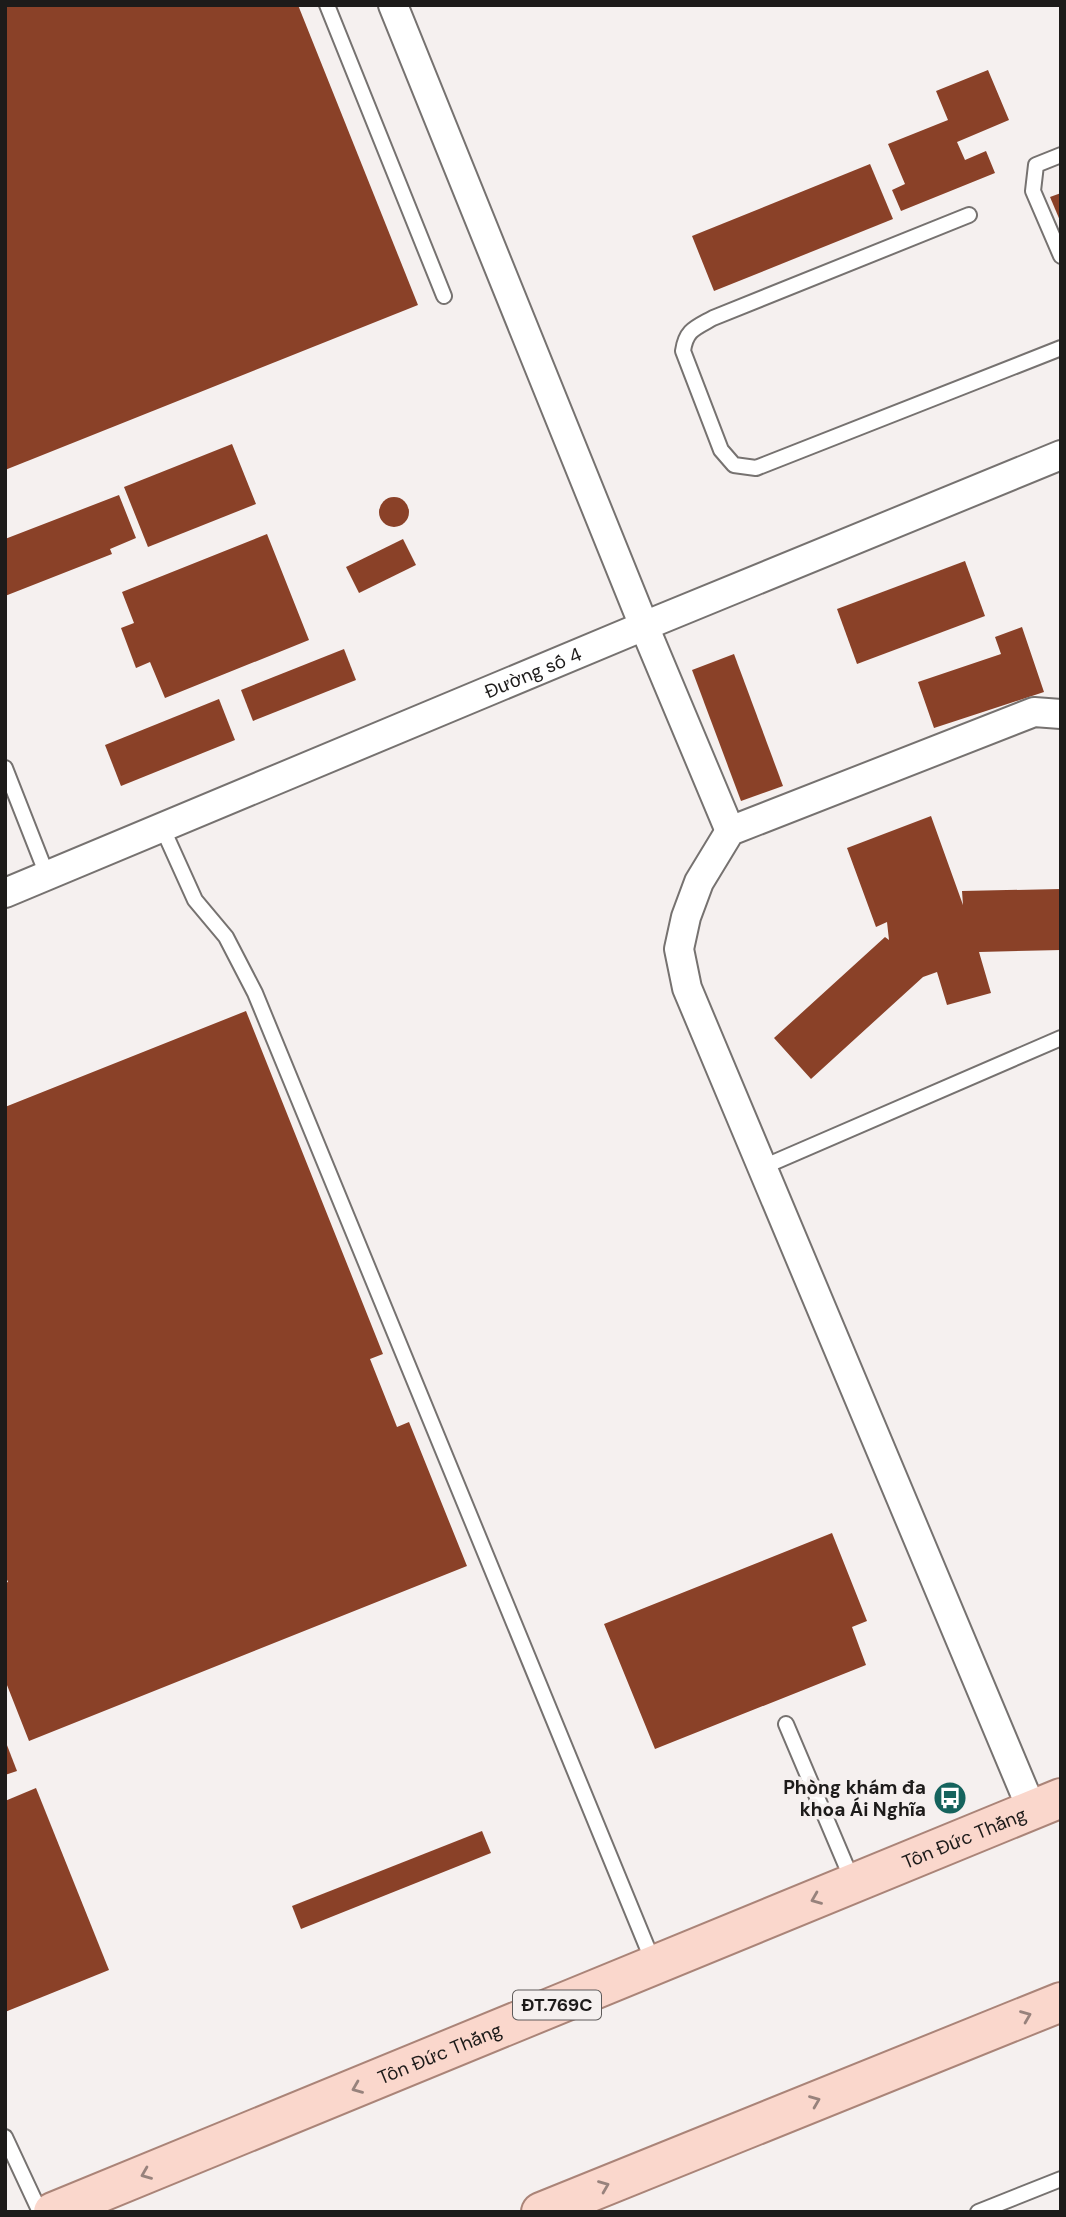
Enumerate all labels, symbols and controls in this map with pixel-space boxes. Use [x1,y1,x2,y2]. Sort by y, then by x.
street label: Đường số 4 [481,641,585,704]
place label: Phòng khám đa khoa Ái Nghĩa [783,1775,926,1822]
bus stop icon: Phòng khám đa khoa Ái Nghĩa [931,1779,969,1817]
street label: Tôn Đức Thắng [898,1801,1030,1874]
one-way arrow [811,1890,823,1904]
road number: ĐT.769C [513,1991,601,2020]
one-way arrow [1019,2010,1031,2024]
street label: Tôn Đức Thắng [374,2016,506,2090]
one-way arrow [351,2079,363,2093]
one-way arrow [808,2095,820,2109]
one-way arrow [141,2165,153,2179]
one-way arrow [597,2181,609,2195]

